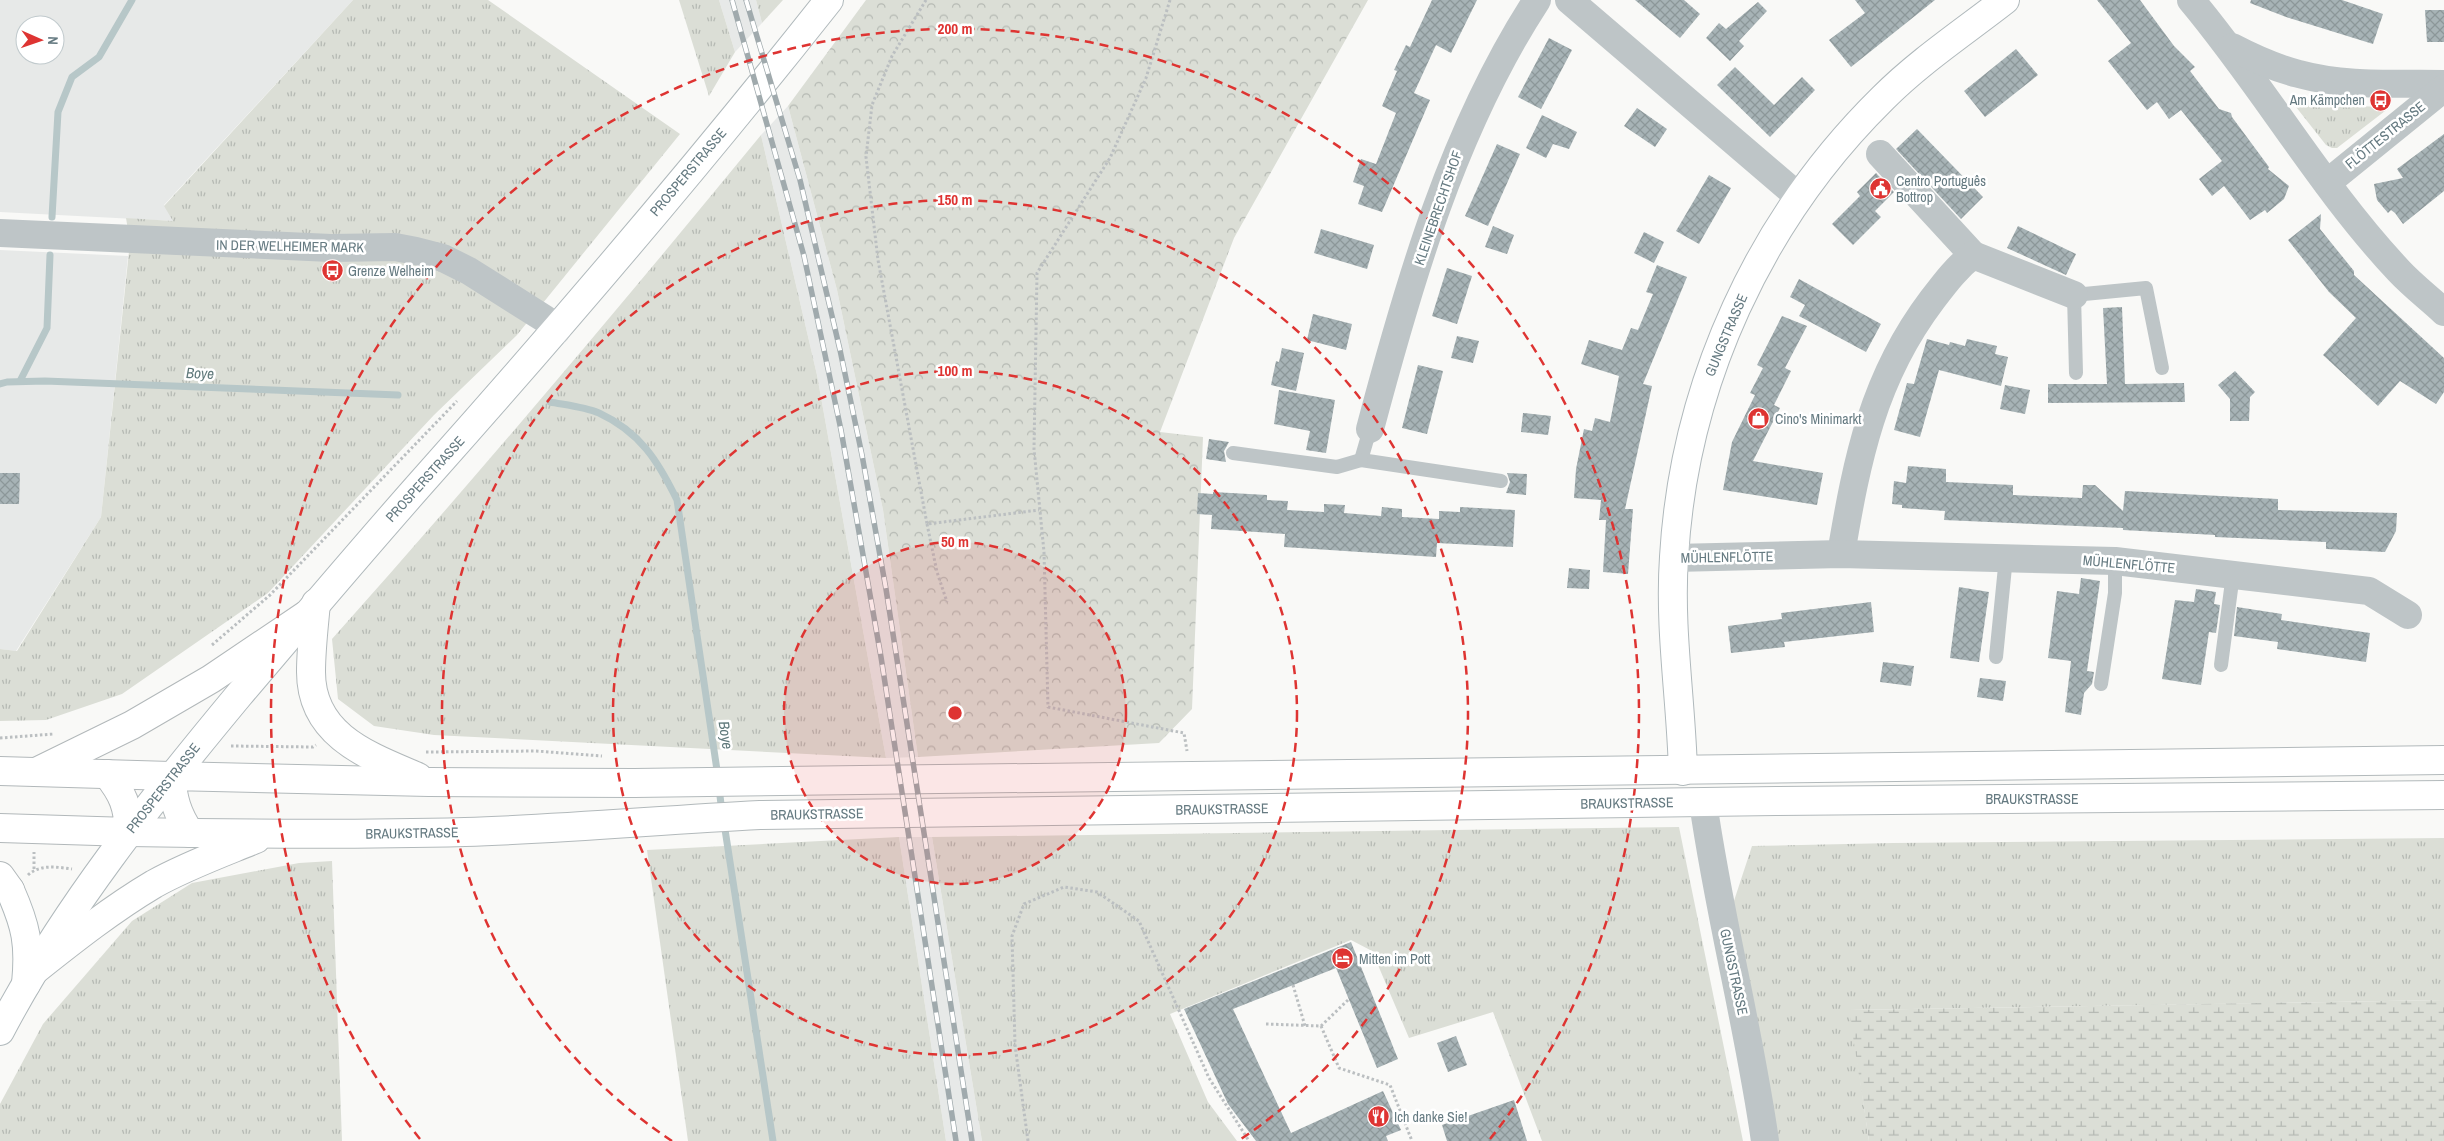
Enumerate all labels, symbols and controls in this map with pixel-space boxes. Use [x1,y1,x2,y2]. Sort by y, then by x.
north arrow [15,15,65,65]
text: 200 m [938,18,972,39]
text: N [44,36,62,45]
bus stop icon: Am Kämpchen [2369,88,2393,112]
place label: Am Kämpchen [2289,91,2365,109]
street label: FLÖTTESTRASSE [2341,97,2429,173]
street label: PROSPERSTRASSE [646,124,730,220]
street label: KLEINEBRECHTSHOF [1410,148,1466,268]
place label: Centro Português Bottrop [1896,172,1986,206]
public building icon: Centro Português Bottrop [1868,177,1892,201]
text: 150 m [938,189,972,210]
street label: IN DER WELHEIMER MARK [216,236,364,256]
bus stop icon: Grenze Welheim [320,259,344,283]
place label: Grenze Welheim [348,262,434,280]
street label: GUNGSTRASSE [1701,291,1751,379]
text: 100 m [938,360,972,381]
water label: Boye [186,362,215,384]
shop icon: Cino's Minimarkt [1747,407,1771,431]
place label: Cino's Minimarkt [1775,410,1861,428]
street label: PROSPERSTRASSE [382,432,468,526]
text: 50 m [941,531,969,552]
street label: MÜHLENFLÖTTE [1681,547,1773,567]
street label: MÜHLENFLÖTTE [2082,551,2176,577]
centre of rings [946,704,964,722]
water label: Boye [713,720,739,751]
street label: PROSPERSTRASSE [122,739,204,837]
street label: BRAUKSTRASSE [1985,790,2079,808]
street label: BRAUKSTRASSE [1580,793,1674,813]
street label: BRAUKSTRASSE [1175,799,1269,819]
street label: BRAUKSTRASSE [770,804,864,824]
street label: BRAUKSTRASSE [365,823,459,843]
street label: GUNGSTRASSE [1716,927,1752,1017]
hotel icon: Mitten im Pott [1331,947,1355,971]
place label: Mitten im Pott [1359,950,1430,968]
restaurant icon: Ich danke Sie! [1366,1105,1390,1129]
place label: Ich danke Sie! [1394,1108,1467,1126]

